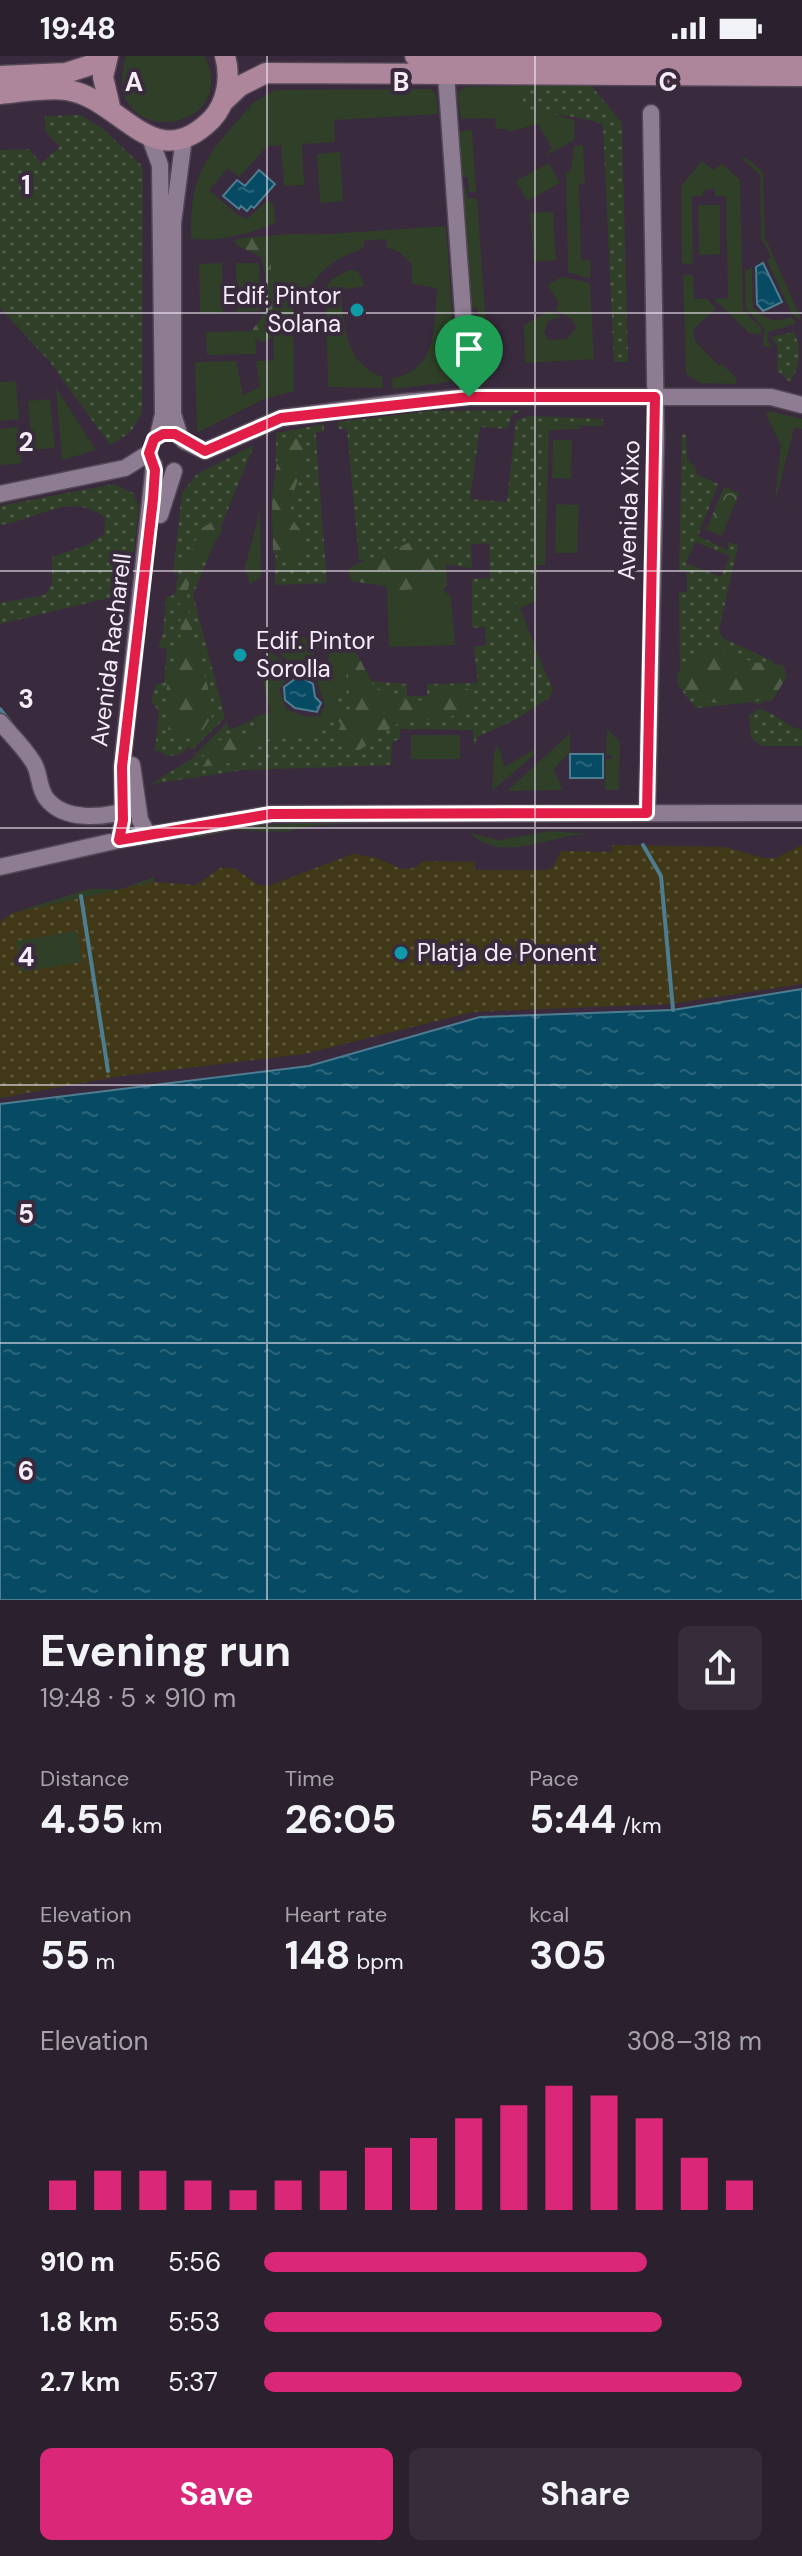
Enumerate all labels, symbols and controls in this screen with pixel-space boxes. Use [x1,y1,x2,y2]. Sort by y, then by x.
text: 19:48 [40,9,116,48]
text: A [125,65,143,99]
text: B [393,65,409,99]
text: C [658,65,678,99]
text: 1 [21,168,31,202]
place label: Edif. Pintor Solana [222,280,341,339]
marker: Edif. Pintor Solana [348,301,366,319]
pin [435,315,503,397]
icon: arrive [447,327,491,371]
text: 2 [18,425,34,459]
street label: Avenida Xixo [611,439,646,581]
street label: Avenida Racharell [83,551,138,748]
place label: Edif. Pintor Sorolla [256,625,375,684]
marker: Edif. Pintor Sorolla [231,646,249,664]
text: 3 [18,682,34,716]
place label: Platja de Ponent [417,937,597,968]
text: 4 [18,940,34,974]
marker: Platja de Ponent [392,944,410,962]
text: 5 [18,1197,34,1231]
text: 6 [18,1454,34,1488]
text: Evening run [40,1622,291,1680]
button: share [678,1626,762,1710]
text: 19:48 · 5 × 910 m [40,1681,236,1715]
text: Distance [40,1764,129,1793]
text: Time [285,1764,334,1793]
text: Pace [529,1764,579,1793]
text: 4.55 [40,1793,126,1845]
text: 26:05 [285,1793,396,1845]
text: 5:44 [529,1793,616,1845]
text: km [126,1811,162,1840]
text: /km [616,1811,662,1840]
text: Elevation [40,1900,132,1929]
text: Heart rate [285,1900,387,1929]
text: kcal [529,1900,569,1929]
text: 55 [40,1929,90,1981]
text: 148 [285,1929,351,1981]
text: 305 [529,1929,607,1981]
text: m [90,1947,115,1976]
text: bpm [351,1947,404,1976]
text: Elevation [40,2024,148,2058]
text: 308–318 m [627,2024,762,2058]
text: 910 m [40,2245,115,2279]
text: 5:56 [168,2245,221,2279]
text: 1.8 km [40,2305,118,2339]
text: 5:53 [168,2305,220,2339]
text: 2.7 km [40,2365,120,2399]
text: 5:37 [168,2365,218,2399]
button: Save [40,2448,393,2540]
button: Share [409,2448,762,2540]

